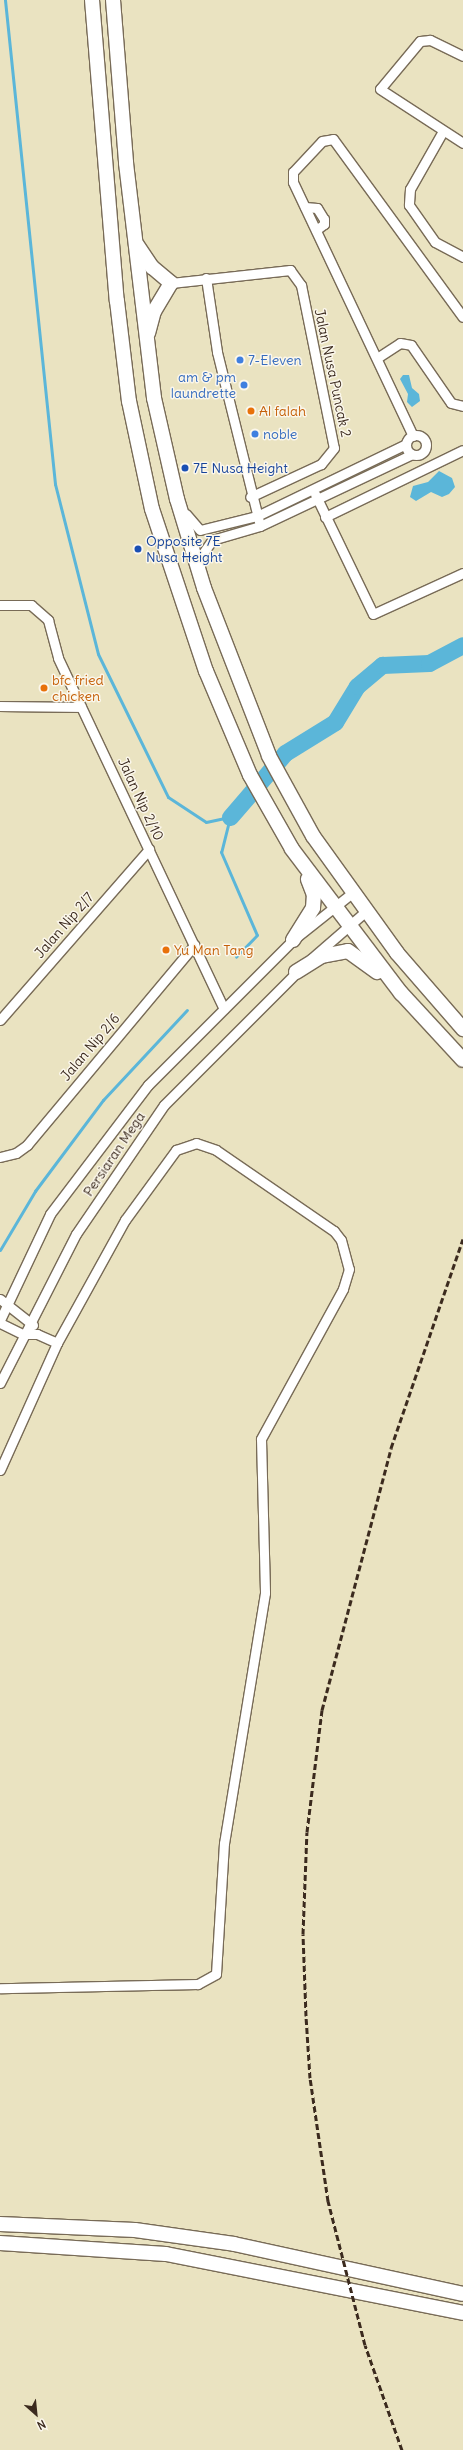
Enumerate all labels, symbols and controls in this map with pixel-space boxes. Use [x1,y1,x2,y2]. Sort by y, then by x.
street label: Jalan Nusa Puncak 2 [311,307,355,439]
place label: 7-Eleven [248,352,302,368]
marker: 7-Eleven [235,355,245,365]
place label: am & pm laundrette [171,369,236,402]
marker: am & pm laundrette [239,380,249,390]
place label: Al falah [259,403,306,419]
marker: Al falah [246,406,256,416]
place label: noble [263,426,297,442]
marker: noble [250,429,260,439]
place label: 7E Nusa Height [193,460,288,476]
marker: 7E Nusa Height [180,463,190,473]
place label: Opposite 7E Nusa Height [146,533,223,566]
marker: Opposite 7E Nusa Height [133,544,143,554]
place label: bfc fried chicken [52,672,104,704]
marker: bfc fried chicken [39,683,49,693]
street label: Jalan Nip 2/10 [115,755,167,843]
street label: Jalan Nip 2/7 [31,889,97,961]
place label: Yu Man Tang [174,942,254,958]
marker: Yu Man Tang [161,945,171,955]
street label: Jalan Nip 2/6 [57,1010,123,1084]
street label: Persiaran Mega [80,1109,148,1199]
north arrow [16,2394,56,2434]
text: N [35,2417,48,2433]

